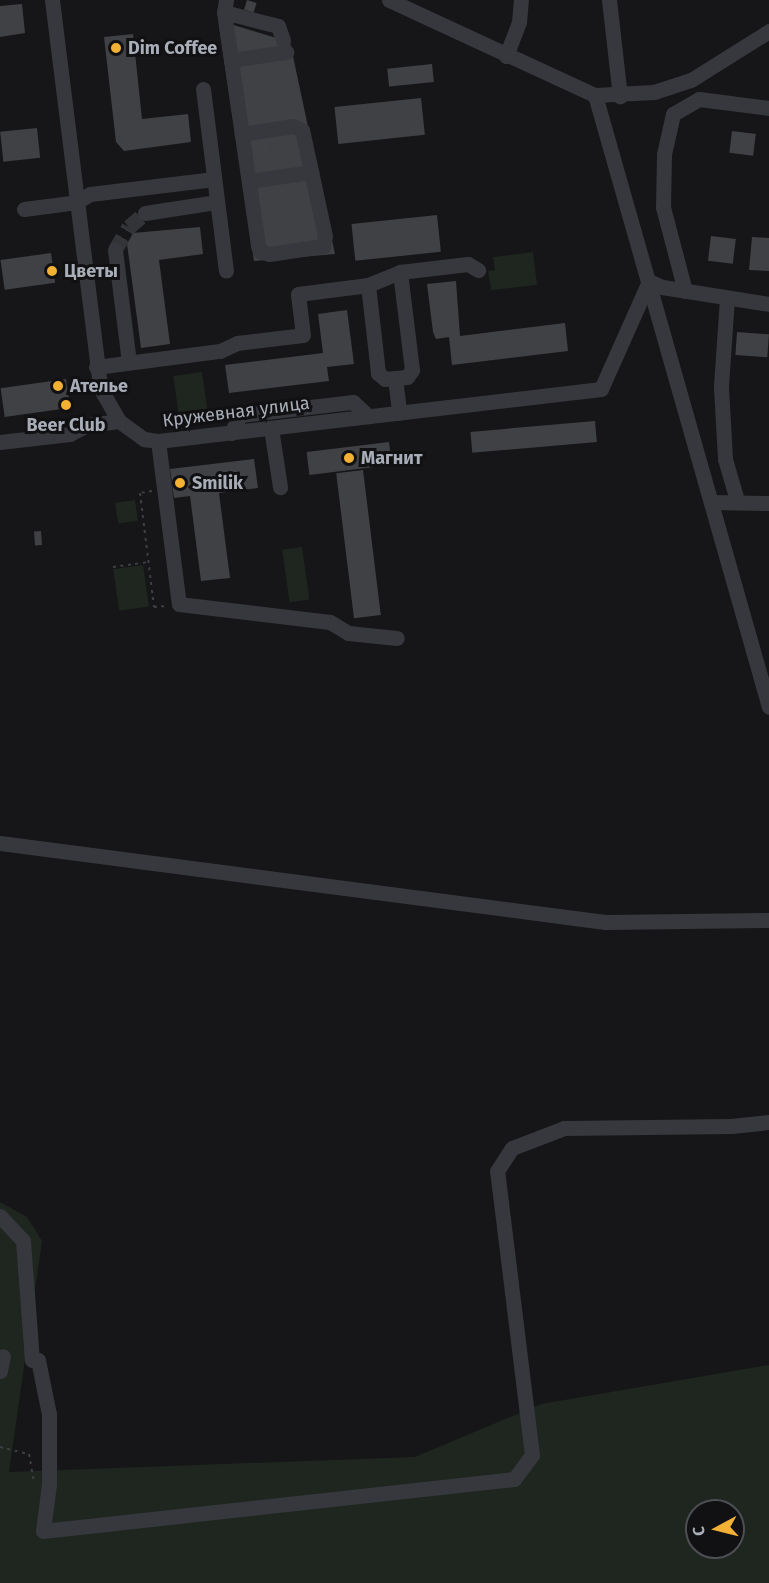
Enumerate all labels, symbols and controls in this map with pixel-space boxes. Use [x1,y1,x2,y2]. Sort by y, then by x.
place label: Dim Coffee [128,37,217,59]
marker: Dim Coffee [109,41,123,55]
place label: Цветы [64,260,118,282]
marker: Цветы [45,264,59,278]
place label: Ателье [70,375,128,397]
marker: Ателье [51,379,65,393]
street label: Кружевная улица [161,392,311,432]
marker: Beer Club [59,398,73,412]
place label: Beer Club [26,414,106,436]
place label: Магнит [361,447,422,469]
marker: Магнит [342,451,356,465]
place label: Smilik [192,472,243,494]
marker: Smilik [173,476,187,490]
north arrow [685,1499,745,1559]
text: С [689,1525,709,1537]

